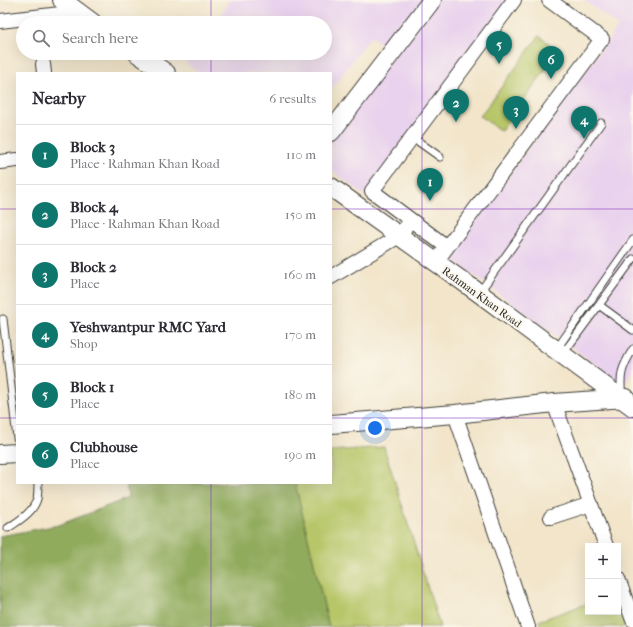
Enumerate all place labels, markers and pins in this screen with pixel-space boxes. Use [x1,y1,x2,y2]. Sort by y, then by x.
pin: 5 [486,31,512,64]
pin: 6 [538,46,564,79]
pin: 2 [443,89,469,122]
pin: 3 [503,96,529,129]
pin: 4 [571,106,597,139]
pin: 1 [417,168,443,201]

